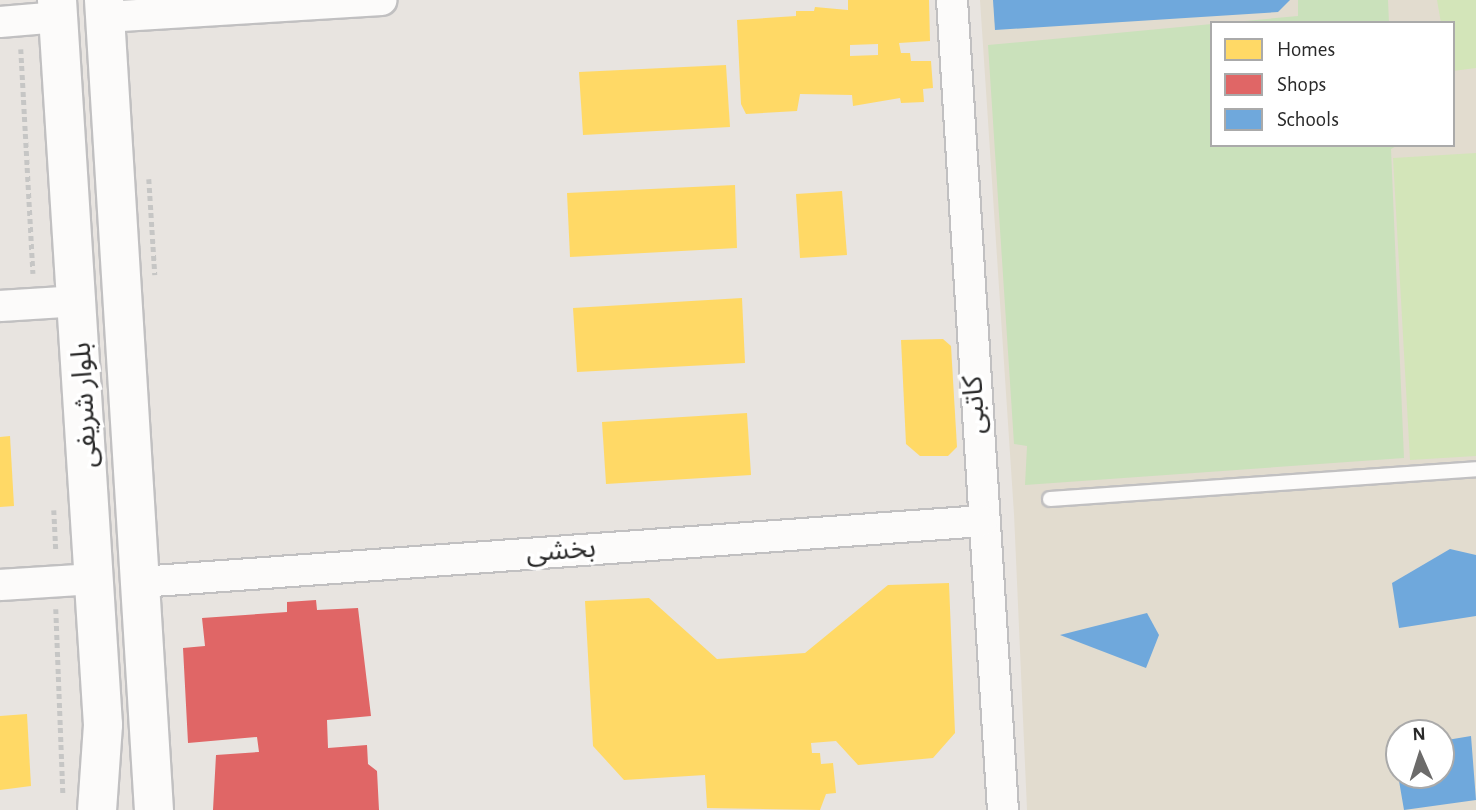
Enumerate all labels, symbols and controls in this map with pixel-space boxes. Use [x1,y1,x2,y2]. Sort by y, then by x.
legend [1210,21,1455,147]
text: Homes [1277,39,1335,60]
text: Shops [1277,74,1326,95]
text: Schools [1277,109,1339,130]
street label: بلوار شریفی [65,341,105,469]
street label: کاتبی [957,375,993,435]
street label: بخشی [525,532,597,570]
north arrow [1385,719,1455,789]
text: N [1412,725,1426,744]

